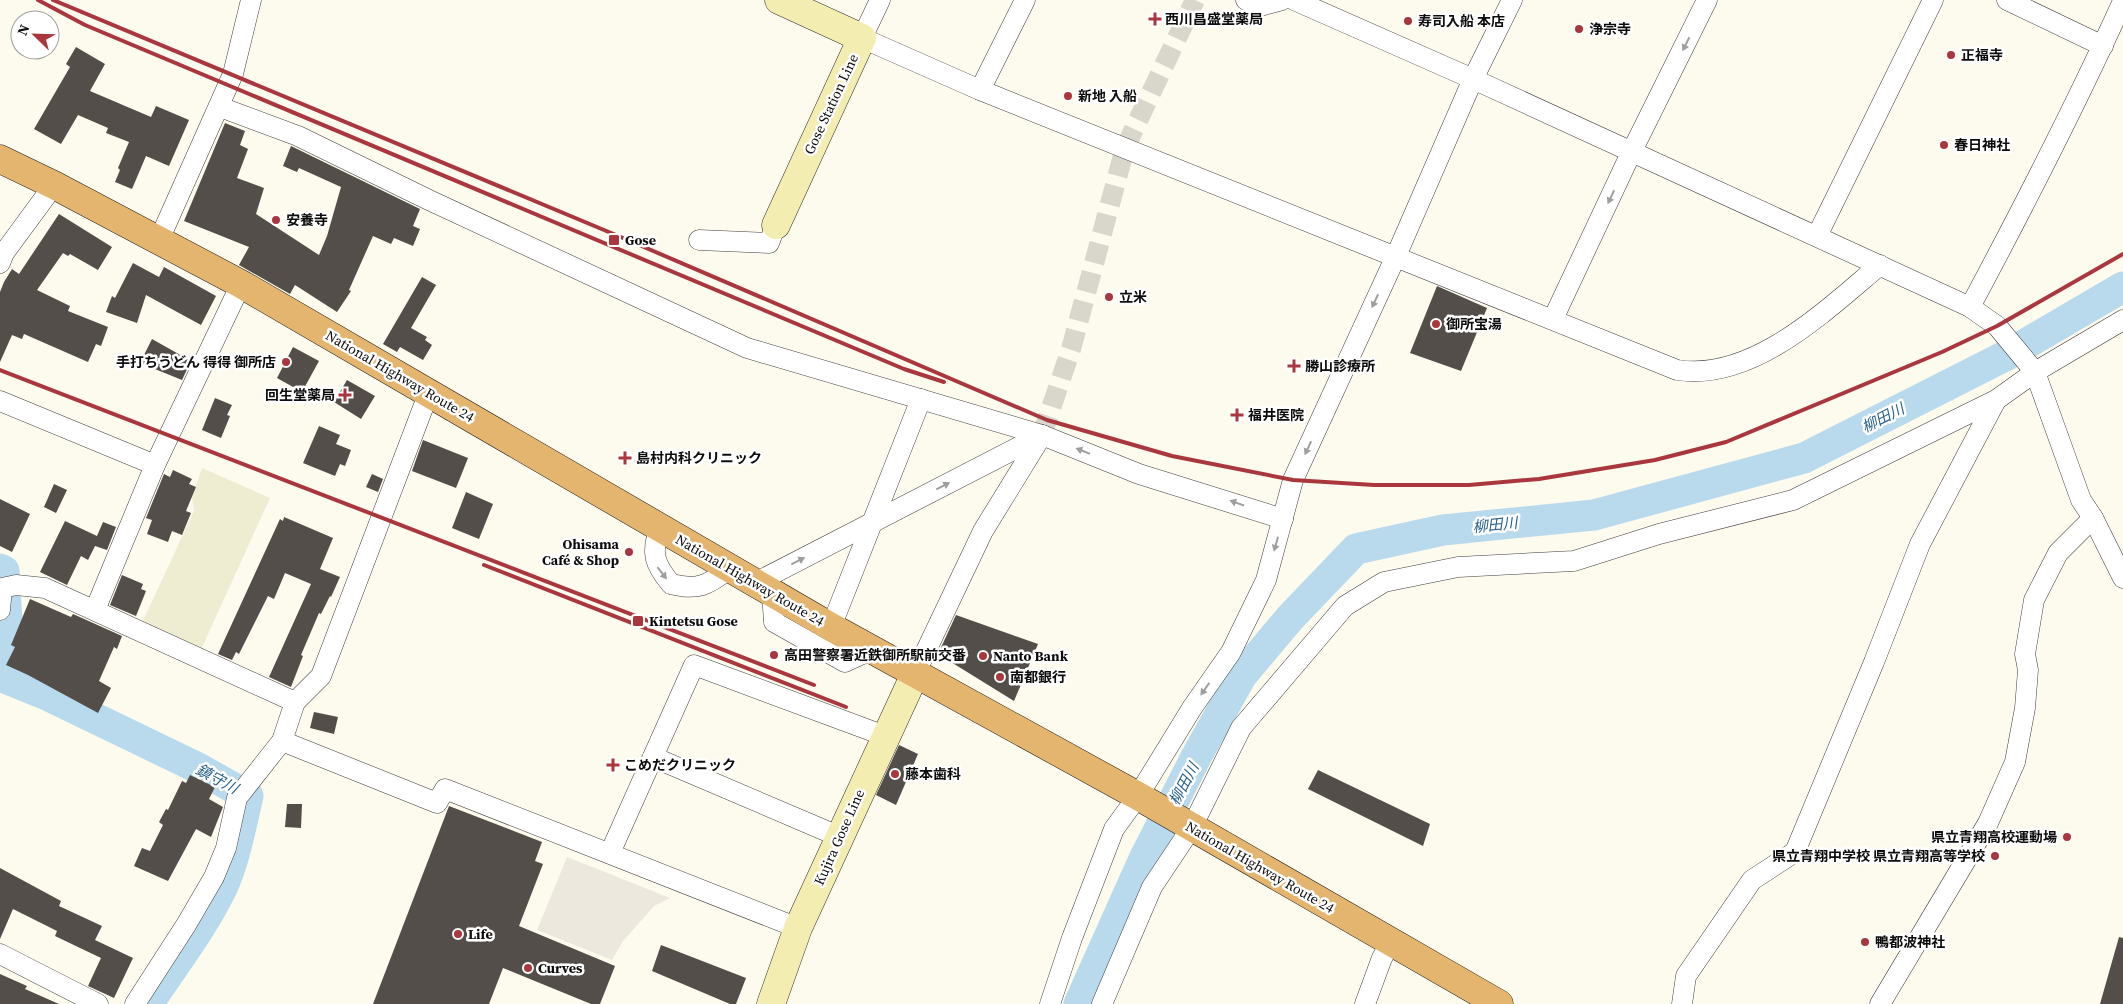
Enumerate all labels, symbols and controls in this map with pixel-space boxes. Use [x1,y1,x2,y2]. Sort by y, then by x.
place label: 西川昌盛堂薬局 [1165,9,1263,29]
north arrow [10,10,60,60]
place label: 寿司入船 本店 [1418,11,1505,31]
marker: 西川昌盛堂薬局 [1149,13,1161,25]
marker: 寿司入船 本店 [1402,15,1414,27]
place label: 浄宗寺 [1589,19,1631,39]
text: N [12,21,34,39]
marker: 浄宗寺 [1573,23,1585,35]
one-way arrow [1682,37,1690,51]
place label: 正福寺 [1961,45,2003,65]
marker: 正福寺 [1945,49,1957,61]
street label: Gose Station Line [799,51,863,157]
place label: 新地 入船 [1078,86,1137,106]
marker: 新地 入船 [1062,90,1074,102]
place label: 春日神社 [1954,135,2010,155]
marker: 春日神社 [1938,139,1950,151]
one-way arrow [1606,190,1614,204]
place label: 安養寺 [286,210,328,230]
marker: 安養寺 [270,214,282,226]
place label: Gose [625,230,656,250]
marker: Gose [607,233,621,247]
place label: 立米 [1119,287,1147,307]
marker: 立米 [1103,291,1115,303]
one-way arrow [1371,293,1380,308]
place label: 御所宝湯 [1446,314,1502,334]
marker: 御所宝湯 [1430,318,1442,330]
street label: National Highway Route 24 [322,325,478,427]
place label: 手打ちうどん 得得 御所店 [116,352,276,372]
marker: 手打ちうどん 得得 御所店 [280,356,292,368]
place label: 勝山診療所 [1305,356,1375,376]
marker: 勝山診療所 [1287,359,1301,373]
place label: 回生堂薬局 [265,385,335,405]
marker: 回生堂薬局 [339,389,351,401]
water label: 柳田川 [1858,397,1909,437]
place label: 福井医院 [1248,405,1304,425]
marker: 福井医院 [1230,408,1244,422]
one-way arrow [1303,441,1311,455]
one-way arrow [1075,447,1090,455]
place label: 島村内科クリニック [636,448,762,468]
marker: 島村内科クリニック [618,451,632,465]
one-way arrow [936,482,950,490]
one-way arrow [1229,499,1244,507]
water label: 柳田川 [1471,512,1520,537]
street label: National Highway Route 24 [672,529,828,631]
place label: Ohisama Café & Shop [542,534,620,570]
one-way arrow [1272,536,1280,551]
marker: Ohisama Café & Shop [623,546,635,558]
one-way arrow [791,557,806,565]
one-way arrow [657,566,668,579]
place label: Kintetsu Gose [649,611,738,631]
marker: Kintetsu Gose [631,614,645,628]
place label: 高田警察署近鉄御所駅前交番 [784,645,966,665]
place label: Nanto Bank [993,646,1069,666]
marker: 高田警察署近鉄御所駅前交番 [768,649,780,661]
marker: Nanto Bank [977,650,989,662]
place label: 南都銀行 [1010,667,1066,687]
marker: 南都銀行 [994,671,1006,683]
one-way arrow [1200,682,1210,695]
place label: こめだクリニック [624,755,736,775]
water label: 柳田川 [1164,757,1204,809]
marker: こめだクリニック [606,758,620,772]
water label: 鎮守川 [192,759,244,799]
place label: 藤本歯科 [905,764,961,784]
marker: 藤本歯科 [889,768,901,780]
street label: Kujira Gose Line [809,786,869,888]
street label: National Highway Route 24 [1182,816,1338,918]
place label: 県立青翔高校運動場 [1931,827,2057,847]
marker: 県立青翔高校運動場 [2061,831,2073,843]
place label: 県立青翔中学校 県立青翔高等学校 [1772,846,1985,866]
marker: 県立青翔中学校 県立青翔高等学校 [1989,850,2001,862]
place label: Life [468,924,493,944]
marker: Life [452,928,464,940]
place label: 鴨都波神社 [1875,932,1945,952]
marker: 鴨都波神社 [1859,936,1871,948]
place label: Curves [538,958,583,978]
marker: Curves [522,962,534,974]

